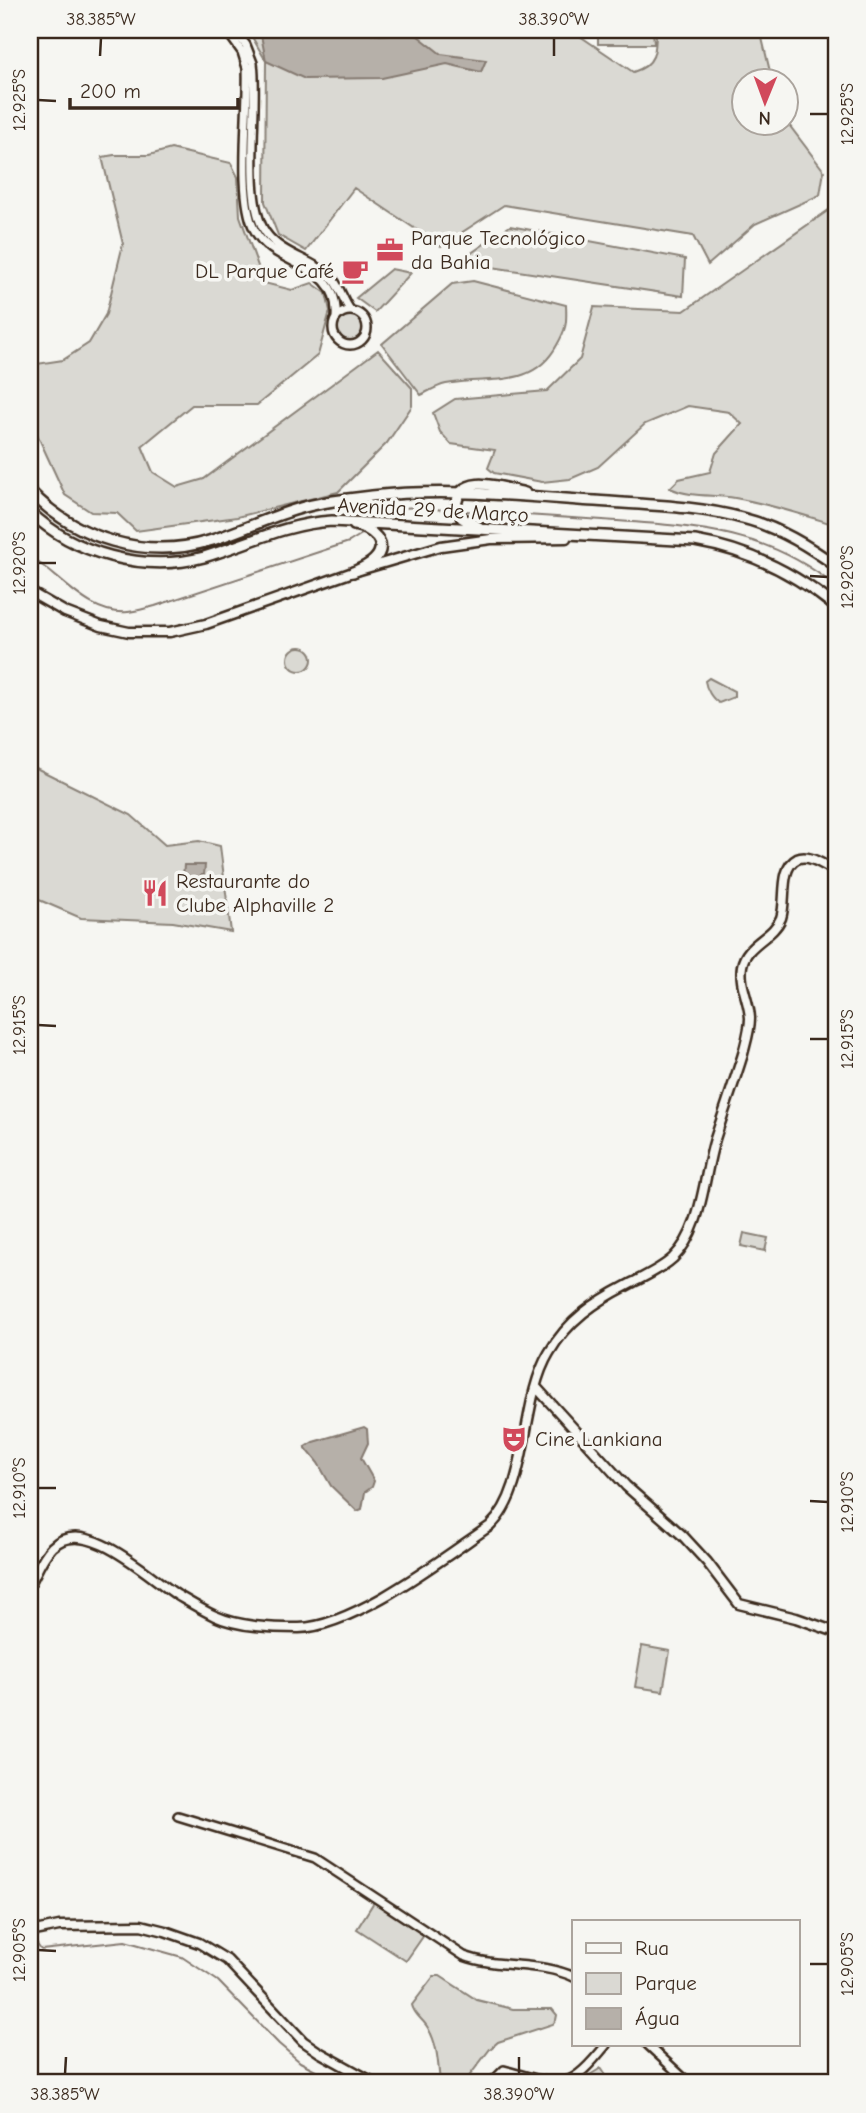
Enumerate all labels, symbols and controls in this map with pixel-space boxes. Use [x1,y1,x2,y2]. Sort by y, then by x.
text: 38.385°W [66,9,136,30]
text: 38.390°W [519,9,590,30]
scale bar [70,66,238,110]
north arrow [730,66,800,136]
text: 12.925°S [9,69,30,131]
text: 200 m [80,79,141,103]
text: 12.925°S [837,83,858,145]
text: N [758,107,771,129]
place label: Parque Tecnológico da Bahia [411,226,585,274]
office icon: Parque Tecnológico da Bahia [375,235,405,265]
cafe icon: DL Parque Café [340,256,370,286]
place label: DL Parque Café [195,259,334,283]
street label: Avenida 29 de Março [337,493,529,527]
text: 12.920°S [9,531,30,595]
text: 12.920°S [837,545,858,609]
place label: Restaurante do Clube Alphaville 2 [176,869,334,917]
restaurant icon: Restaurante do Clube Alphaville 2 [140,878,170,908]
text: 12.915°S [9,995,30,1055]
text: 12.915°S [837,1009,858,1069]
theatre icon: Cine Lankiana [499,1424,529,1454]
place label: Cine Lankiana [535,1427,663,1451]
text: 12.910°S [9,1457,30,1519]
text: 12.910°S [837,1471,858,1533]
text: 12.905°S [9,1918,30,1982]
legend [572,1920,800,2046]
text: 12.905°S [837,1932,858,1996]
text: Rua [635,1936,669,1960]
text: Parque [635,1971,697,1995]
text: Água [635,2006,680,2030]
text: 38.385°W [30,2084,100,2105]
text: 38.390°W [484,2084,555,2105]

